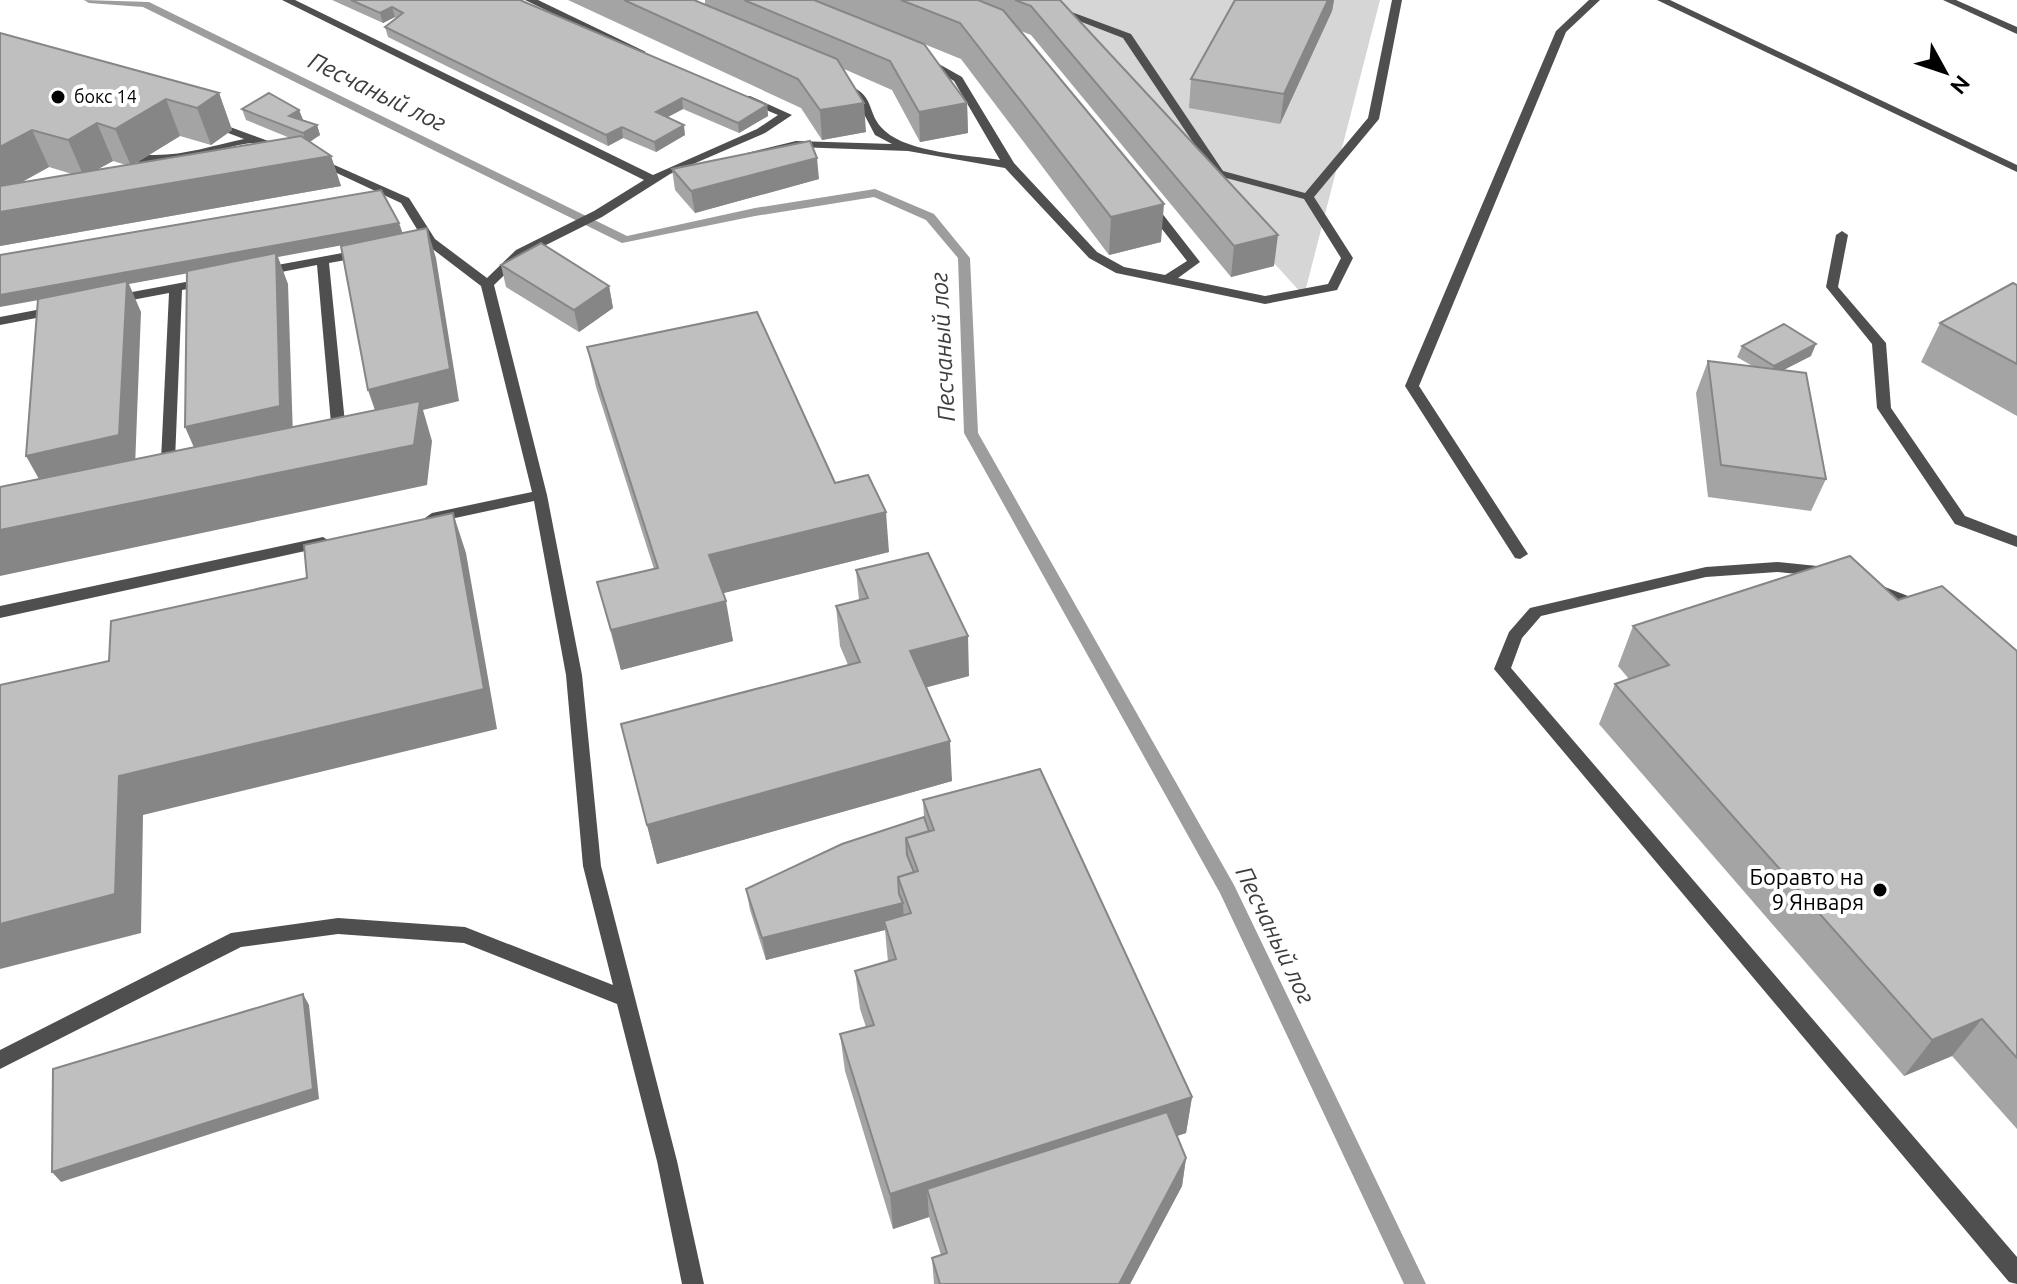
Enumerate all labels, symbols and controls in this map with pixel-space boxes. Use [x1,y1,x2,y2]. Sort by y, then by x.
north arrow [1905,32,1985,112]
water label: Песчаный лог [304,47,450,136]
text: N [1946,71,1976,100]
place label: бокс 14 [74,86,137,106]
marker: бокс 14 [49,88,67,106]
water label: Песчаный лог [925,272,960,422]
water label: Песчаный лог [1231,862,1320,1008]
place label: Боравто на 9 Января [1749,864,1864,914]
marker: Боравто на 9 Января [1871,881,1889,899]

